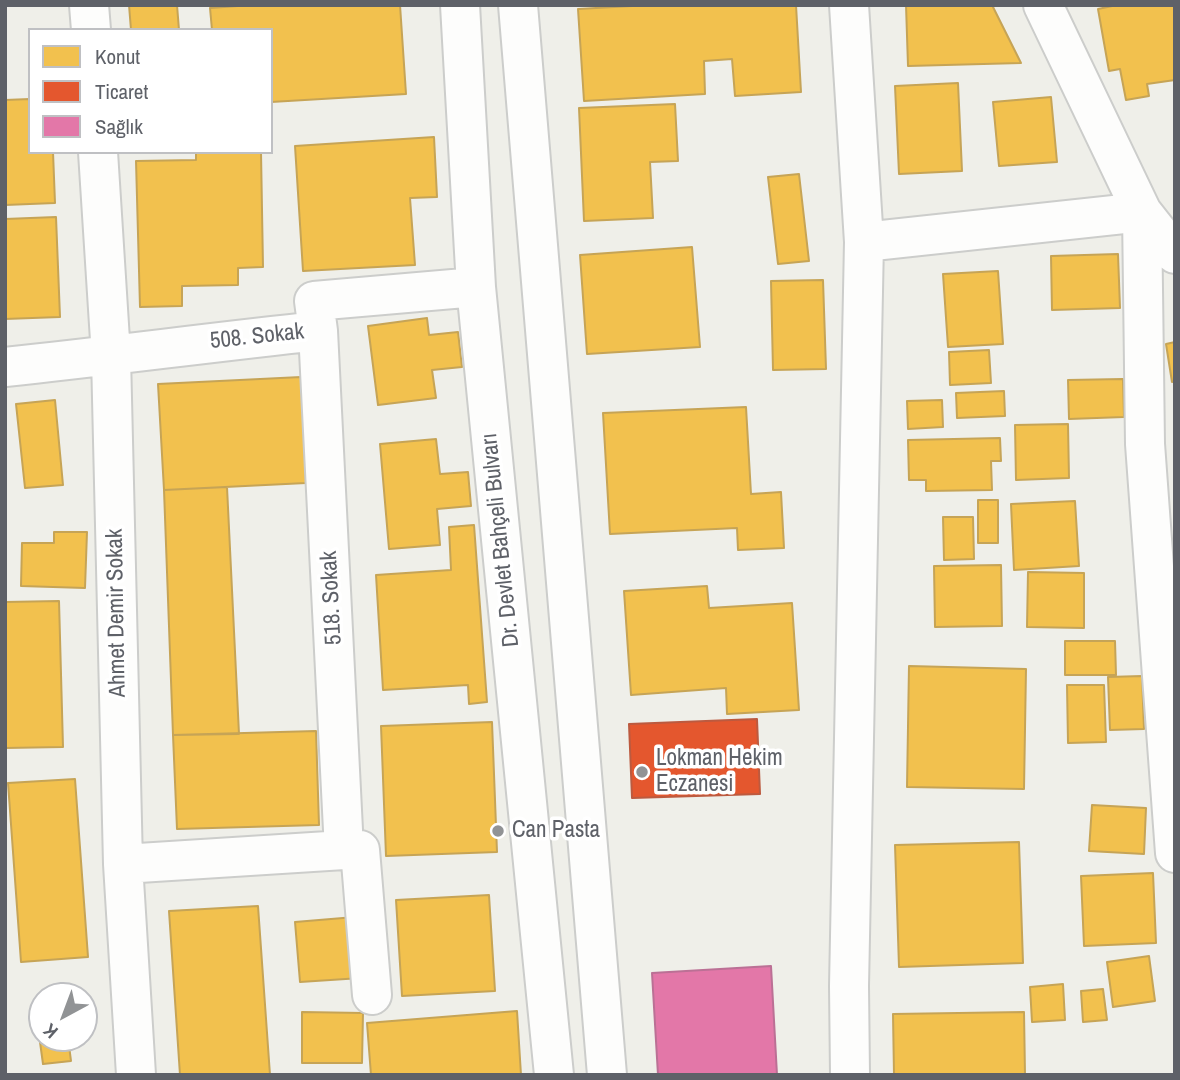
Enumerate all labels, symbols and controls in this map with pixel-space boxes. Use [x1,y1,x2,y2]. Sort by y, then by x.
legend [28,28,273,154]
text: Konut [95,42,140,71]
text: Ticaret [95,77,148,106]
text: Sağlık [95,112,143,141]
street label: 508. Sokak [209,318,305,356]
street label: Dr. Devlet Bahçeli Bulvarı [476,432,526,648]
street label: Ahmet Demir Sokak [102,528,132,698]
street label: 518. Sokak [316,550,348,646]
place label: Lokman Hekim Eczanesi [656,745,783,799]
marker: Lokman Hekim Eczanesi [634,764,650,780]
place label: Can Pasta [512,817,600,845]
marker: Can Pasta [490,823,506,839]
north arrow [28,982,98,1052]
text: K [38,1018,63,1045]

